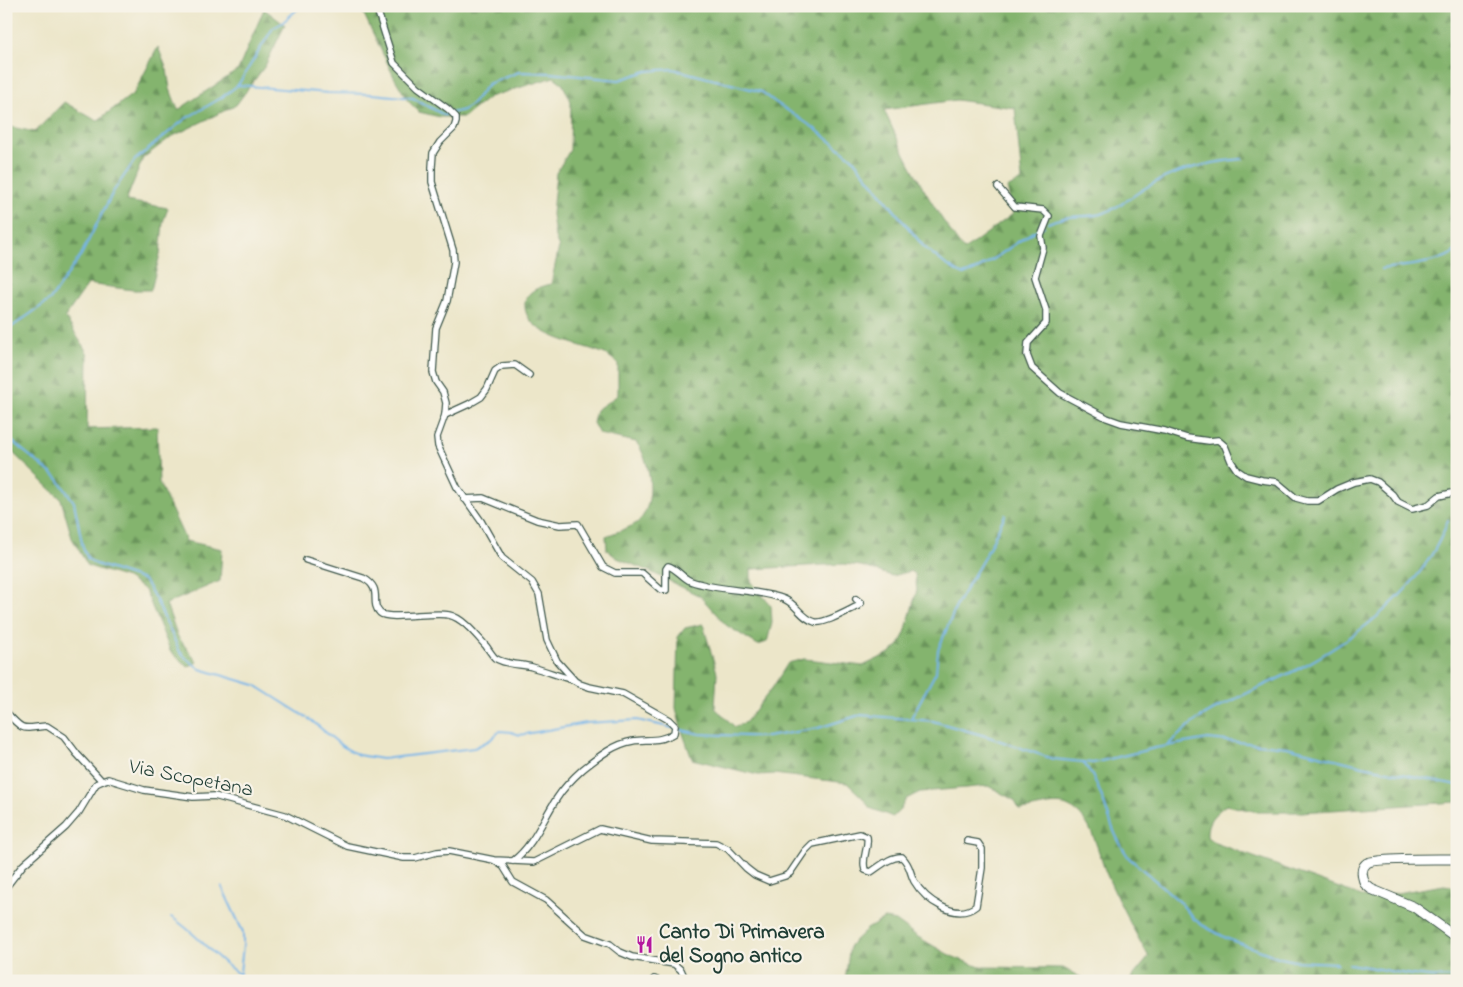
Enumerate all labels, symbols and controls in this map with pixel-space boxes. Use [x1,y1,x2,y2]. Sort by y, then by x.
street label: Via Scopetana [125,752,256,806]
place label: Canto Di Primavera del Sogno antico [659,918,825,974]
restaurant icon: Canto Di Primavera del Sogno antico [635,935,655,955]

